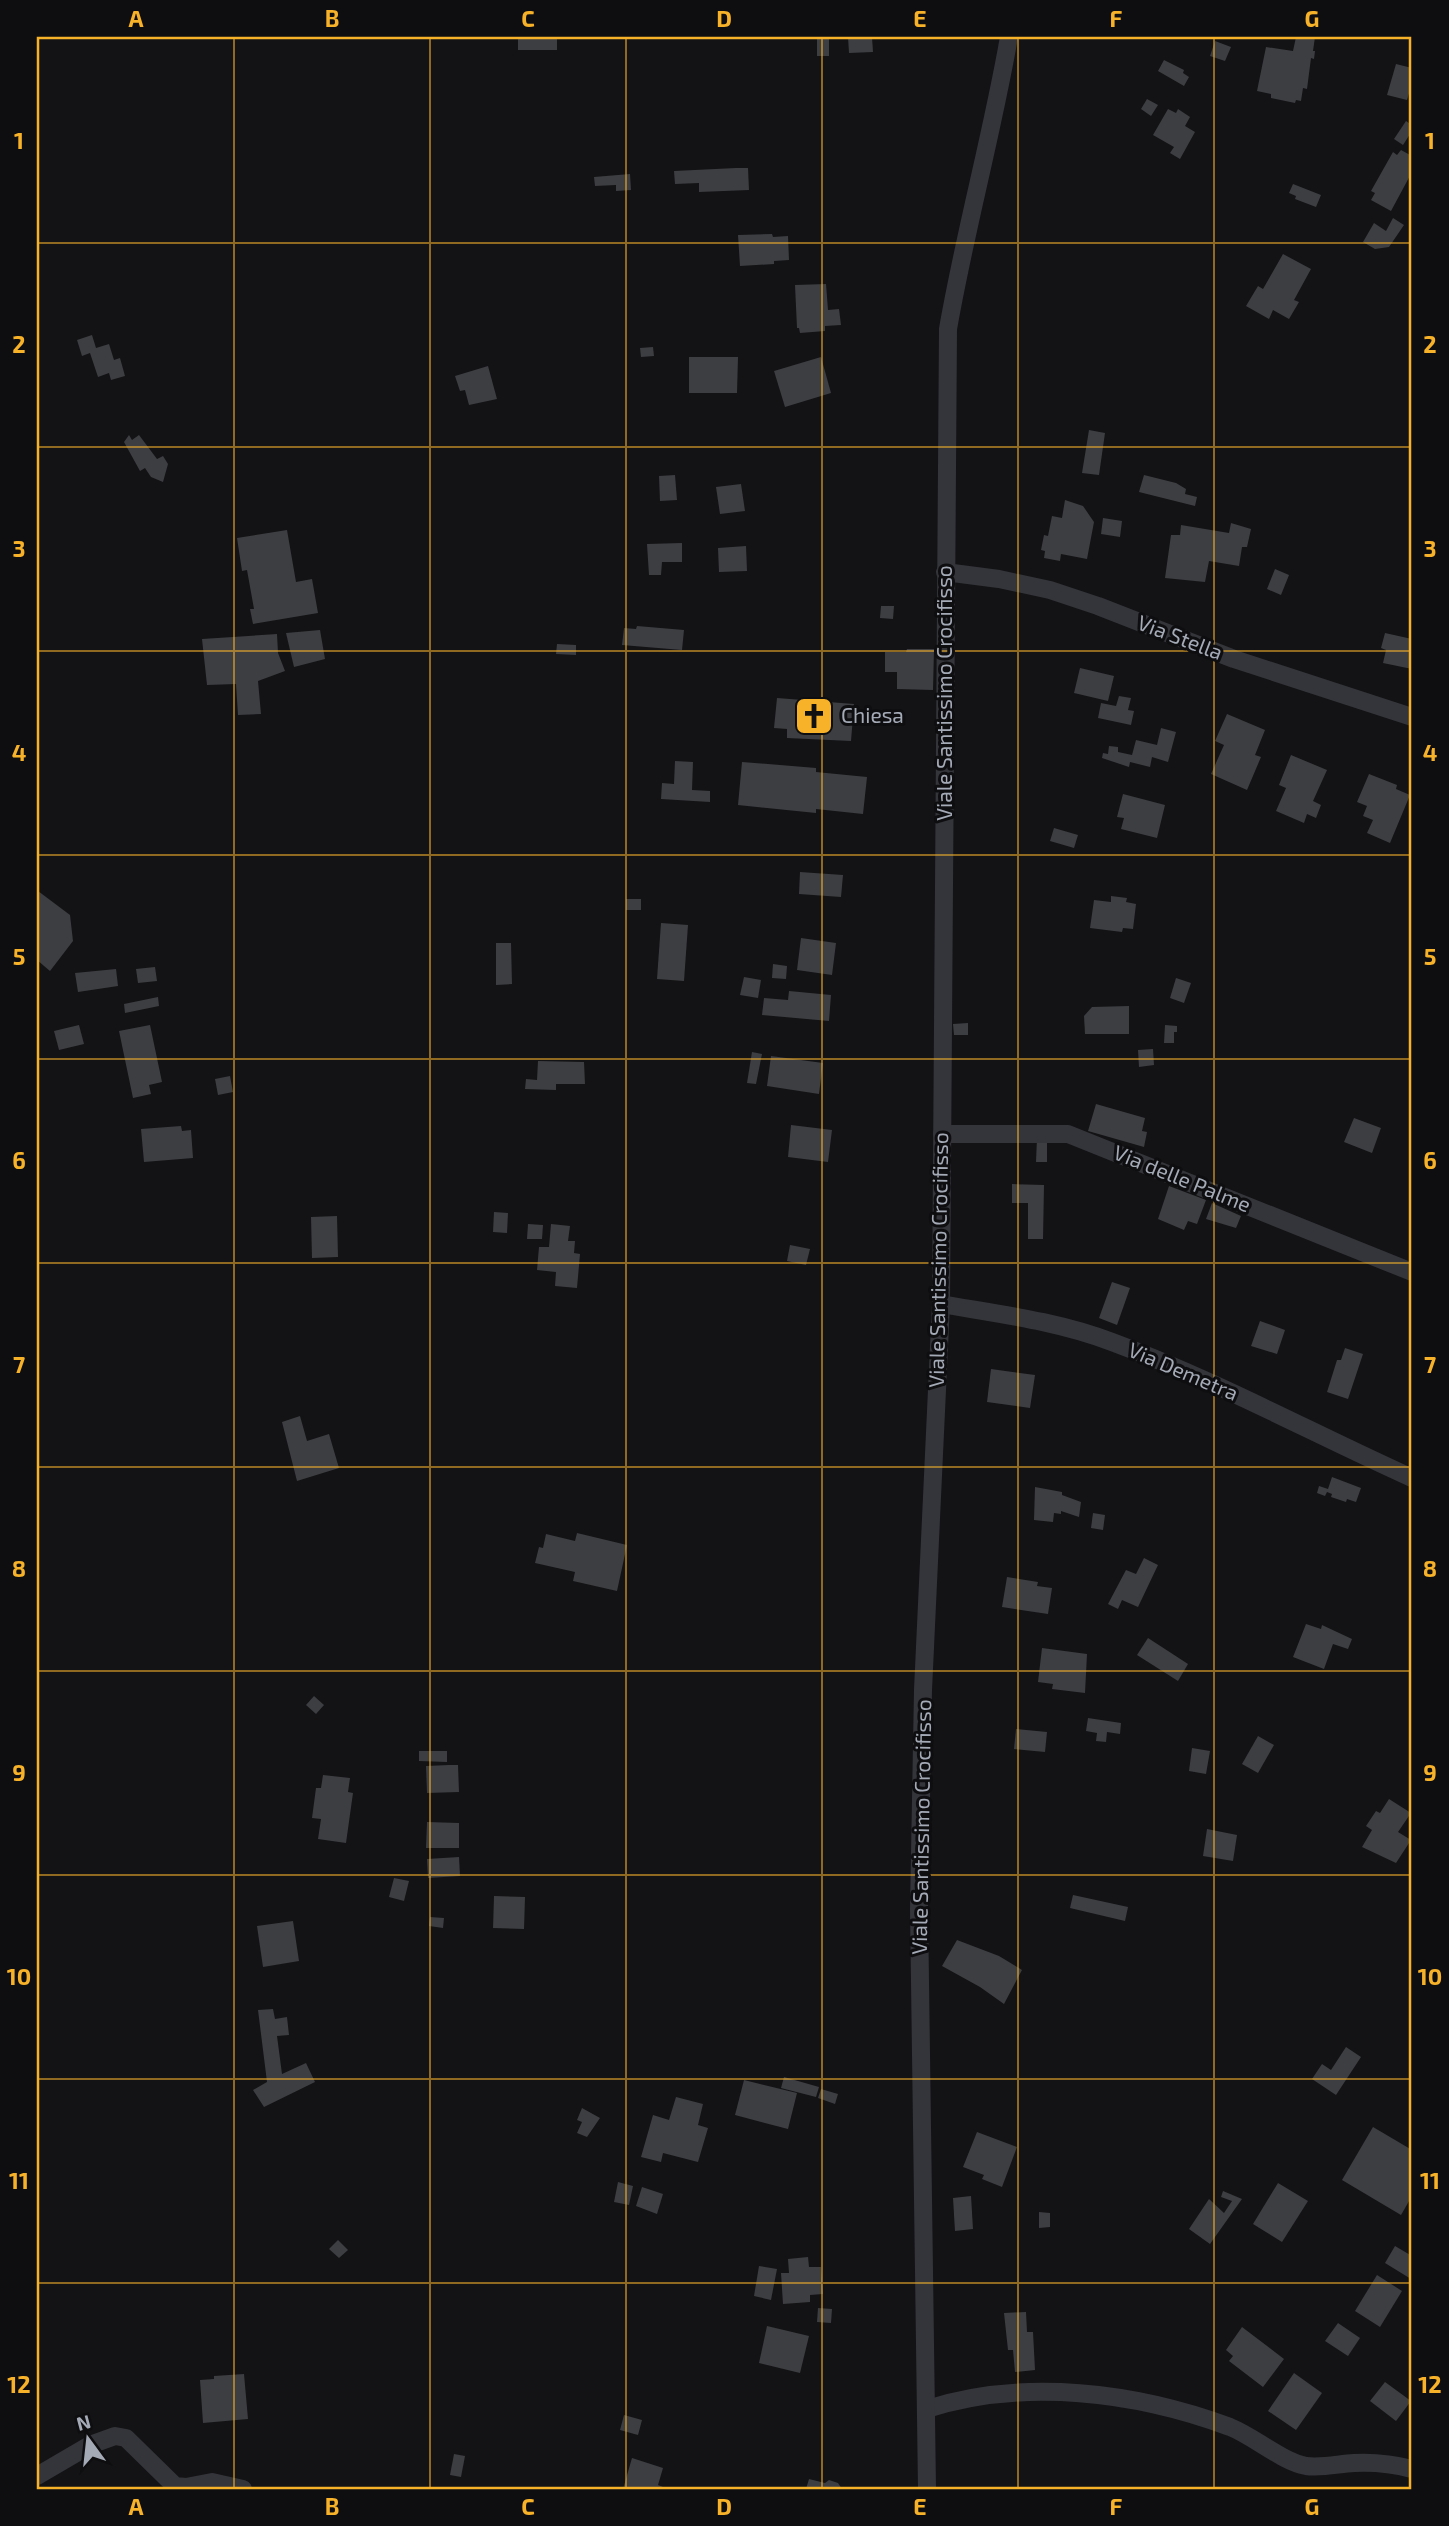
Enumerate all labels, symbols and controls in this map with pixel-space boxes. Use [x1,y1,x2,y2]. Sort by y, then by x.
text: A [128,4,144,32]
text: B [325,4,339,32]
text: C [521,4,535,32]
text: D [716,4,732,32]
text: E [913,4,927,32]
text: F [1110,4,1123,32]
text: G [1305,4,1319,32]
text: 1 [14,126,24,154]
text: 1 [1425,126,1435,154]
text: 2 [12,330,26,358]
text: 2 [1423,330,1437,358]
text: 3 [12,534,26,562]
text: 3 [1423,534,1437,562]
street label: Viale Santissimo Crocifisso [931,565,956,821]
street label: Via Stella [1134,609,1227,664]
church icon: Chiesa [793,695,835,737]
place label: Chiesa [841,702,904,727]
text: 4 [12,738,26,766]
text: 4 [1423,738,1437,766]
text: 5 [13,942,25,970]
text: 5 [1424,942,1436,970]
street label: Viale Santissimo Crocifisso [923,1132,952,1388]
street label: Via delle Palme [1110,1139,1255,1216]
text: 6 [12,1146,26,1174]
text: 6 [1423,1146,1437,1174]
street label: Via Demetra [1125,1336,1242,1405]
text: 7 [13,1350,25,1378]
text: 7 [1424,1350,1436,1378]
text: 8 [12,1554,26,1582]
text: 8 [1423,1554,1437,1582]
street label: Viale Santissimo Crocifisso [906,1699,935,1955]
text: 9 [12,1758,26,1786]
text: 9 [1423,1758,1437,1786]
text: 10 [7,1962,31,1990]
text: 10 [1418,1962,1442,1990]
text: 11 [9,2166,29,2194]
text: 11 [1420,2166,1440,2194]
text: 12 [7,2370,31,2398]
text: 12 [1418,2370,1442,2398]
north arrow [52,2404,122,2474]
text: N [74,2409,93,2435]
text: A [128,2492,144,2520]
text: B [325,2492,339,2520]
text: C [521,2492,535,2520]
text: D [716,2492,732,2520]
text: E [913,2492,927,2520]
text: F [1110,2492,1123,2520]
text: G [1305,2492,1319,2520]

